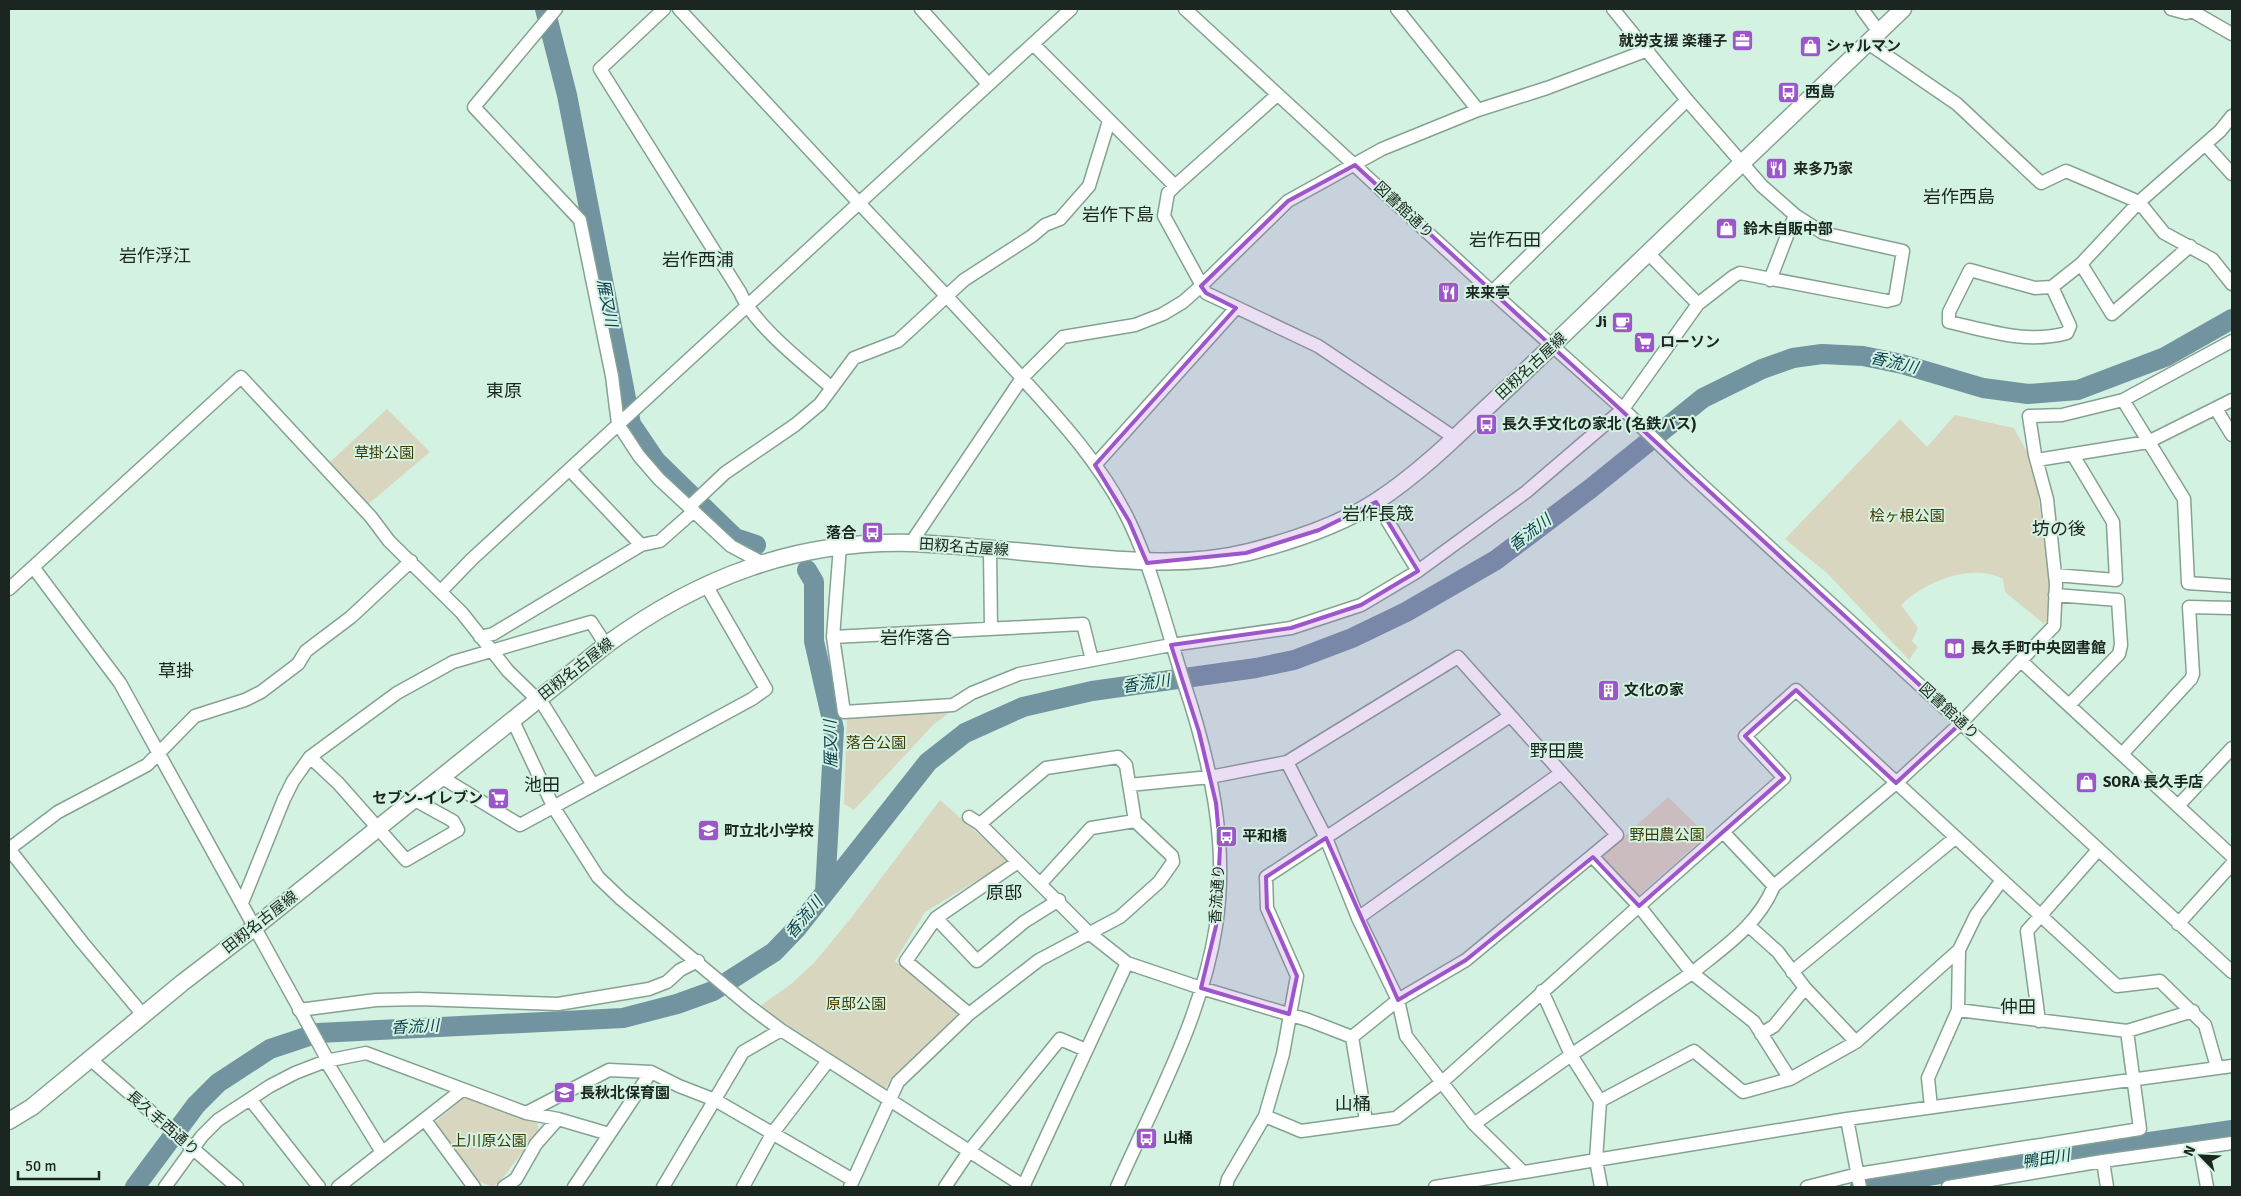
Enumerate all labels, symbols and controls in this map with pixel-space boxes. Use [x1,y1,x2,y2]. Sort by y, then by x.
office icon: 就労支援 楽種子 [1731,29,1755,53]
place label: 就労支援 楽種子 [1619,32,1727,50]
shop icon: シャルマン [1798,34,1822,58]
place label: シャルマン [1826,37,1901,55]
bus stop icon: 西島 [1777,80,1801,104]
place label: 西島 [1805,83,1835,101]
restaurant icon: 来多乃家 [1765,157,1789,181]
place label: 来多乃家 [1793,160,1853,178]
street label: 図書館通り [1370,178,1438,242]
district label: 岩作西島 [1923,186,1995,208]
district label: 岩作下島 [1082,204,1154,226]
shop icon: 鈴木自販中部 [1715,217,1739,241]
place label: 鈴木自販中部 [1743,220,1833,238]
district label: 岩作石田 [1469,229,1541,251]
district label: 岩作浮江 [119,245,191,267]
district label: 岩作西浦 [662,249,734,271]
water label: 雁又川 [593,278,622,330]
restaurant icon: 来来亭 [1437,281,1461,305]
place label: 来来亭 [1465,284,1510,302]
cafe icon: Ji [1611,310,1635,334]
place label: Ji [1595,313,1607,331]
street label: 田籾名古屋線 [1492,329,1570,403]
supermarket icon: ローソン [1632,330,1656,354]
place label: ローソン [1660,333,1720,351]
water label: 香流川 [1868,348,1922,379]
district label: 東原 [486,380,522,402]
bus stop icon: 長久手文化の家北 (名鉄バス) [1474,412,1498,436]
place label: 長久手文化の家北 (名鉄バス) [1502,415,1697,433]
park label: 草掛公園 [354,444,414,462]
district label: 岩作長筬 [1342,503,1414,525]
park label: 桧ヶ根公園 [1869,507,1945,525]
water label: 香流川 [1505,509,1557,556]
district label: 坊の後 [2032,518,2086,540]
bus stop icon: 落合 [860,521,884,545]
place label: 落合 [826,524,857,542]
street label: 田籾名古屋線 [918,535,1010,559]
district label: 岩作落合 [880,627,952,649]
street label: 田籾名古屋線 [535,634,617,704]
library icon: 長久手町中央図書館 [1943,636,1967,660]
place label: 長久手町中央図書館 [1971,639,2106,657]
district label: 草掛 [158,660,194,682]
water label: 香流川 [1121,670,1173,697]
building icon: 文化の家 [1596,678,1620,702]
street label: 図書館通り [1915,679,1983,743]
place label: 文化の家 [1624,681,1684,699]
water label: 雁又川 [821,718,841,768]
park label: 落合公園 [846,734,906,752]
district label: 野田農 [1530,740,1584,762]
shop icon: SORA 長久手店 [2075,770,2099,794]
place label: SORA 長久手店 [2103,773,2203,791]
district label: 池田 [524,774,560,796]
supermarket icon: セブン-イレブン [487,786,511,810]
place label: セブン-イレブン [372,789,483,807]
school or university icon: 町立北小学校 [696,819,720,843]
place label: 町立北小学校 [724,822,814,840]
bus stop icon: 平和橋 [1214,824,1238,848]
park label: 野田農公園 [1629,826,1705,844]
place label: 平和橋 [1242,827,1288,845]
street label: 香流通り [1206,863,1228,925]
district label: 原邸 [986,882,1022,904]
street label: 田籾名古屋線 [219,887,301,957]
water label: 香流川 [781,892,828,943]
park label: 原邸公園 [826,995,886,1013]
district label: 仲田 [2000,996,2036,1018]
water label: 香流川 [391,1016,441,1038]
school or university icon: 長秋北保育園 [552,1081,576,1105]
place label: 長秋北保育園 [580,1084,670,1102]
street label: 長久手西通り [123,1087,203,1159]
district label: 山桶 [1335,1093,1371,1115]
bus stop icon: 山桶 [1135,1126,1159,1150]
place label: 山桶 [1163,1129,1193,1147]
north arrow [2176,1131,2226,1181]
park label: 上川原公園 [451,1132,527,1150]
text: N [2180,1143,2199,1159]
water label: 鴨田川 [2021,1145,2073,1173]
scale bar [18,1148,99,1180]
text: 50 m [25,1157,56,1175]

